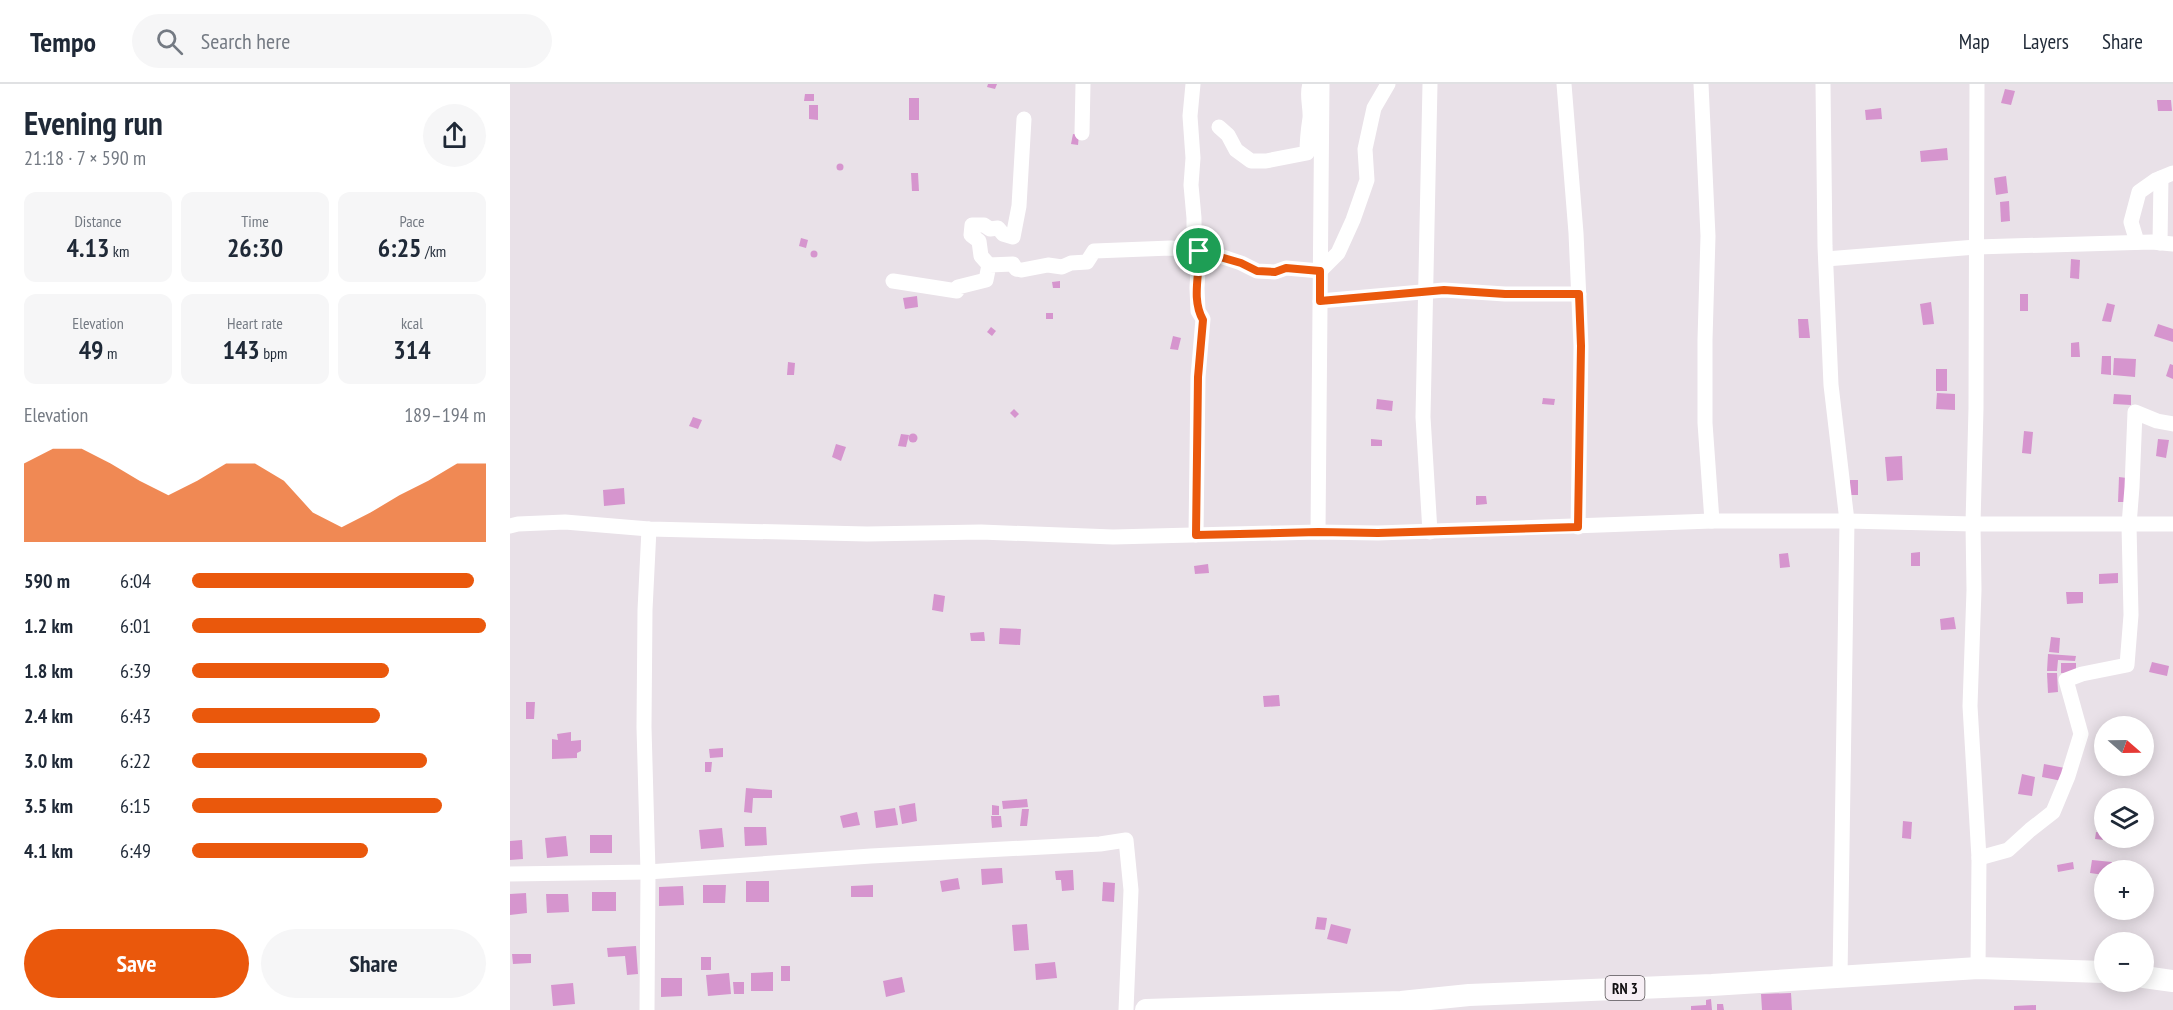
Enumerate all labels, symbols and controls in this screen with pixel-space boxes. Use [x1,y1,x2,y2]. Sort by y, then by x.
search box [132,14,552,68]
text: Tempo [30,23,96,60]
icon: search [153,25,186,58]
text: Search here [201,27,290,55]
text: Map [1959,28,1990,55]
text: Layers [2023,28,2069,55]
text: Share [2102,28,2143,55]
text: Evening run [24,101,163,144]
button: share [423,104,486,167]
text: 21:18 · 7 × 590 m [24,145,146,171]
text: Distance [74,211,122,231]
text: Time [241,211,269,231]
text: Pace [399,211,425,231]
pin [1173,225,1224,276]
text: 4.13 [67,231,109,264]
text: 26:30 [227,231,283,264]
text: 6:25 [378,231,422,264]
icon: arrive [1182,234,1215,267]
text: km [109,241,129,261]
text: /km [422,241,446,261]
text: Elevation [72,313,124,333]
text: Heart rate [227,313,283,333]
text: kcal [401,313,423,333]
text: 49 [79,333,104,366]
text: 143 [222,333,260,366]
text: 314 [393,333,431,366]
text: m [104,343,117,363]
text: bpm [260,343,288,363]
text: Elevation [24,402,88,428]
text: 189–194 m [404,402,486,428]
text: 590 m [24,568,70,594]
text: 6:04 [120,568,151,594]
text: 1.2 km [24,613,73,639]
text: 6:01 [120,613,151,639]
text: 1.8 km [24,658,73,684]
text: 6:39 [120,658,151,684]
text: 2.4 km [24,703,73,729]
text: 6:43 [120,703,151,729]
north arrow [2094,716,2154,776]
map controls [2094,716,2154,992]
text: 3.0 km [24,748,73,774]
text: 6:22 [120,748,151,774]
button: layers [2094,788,2154,848]
text: 3.5 km [24,793,73,819]
text: 6:15 [120,793,151,819]
text: 4.1 km [24,838,73,864]
text: 6:49 [120,838,151,864]
button: + [2094,860,2154,920]
button: Save [24,929,249,998]
button: Share [261,929,486,998]
button: − [2094,932,2154,992]
road number: RN 3 [1606,976,1644,1000]

